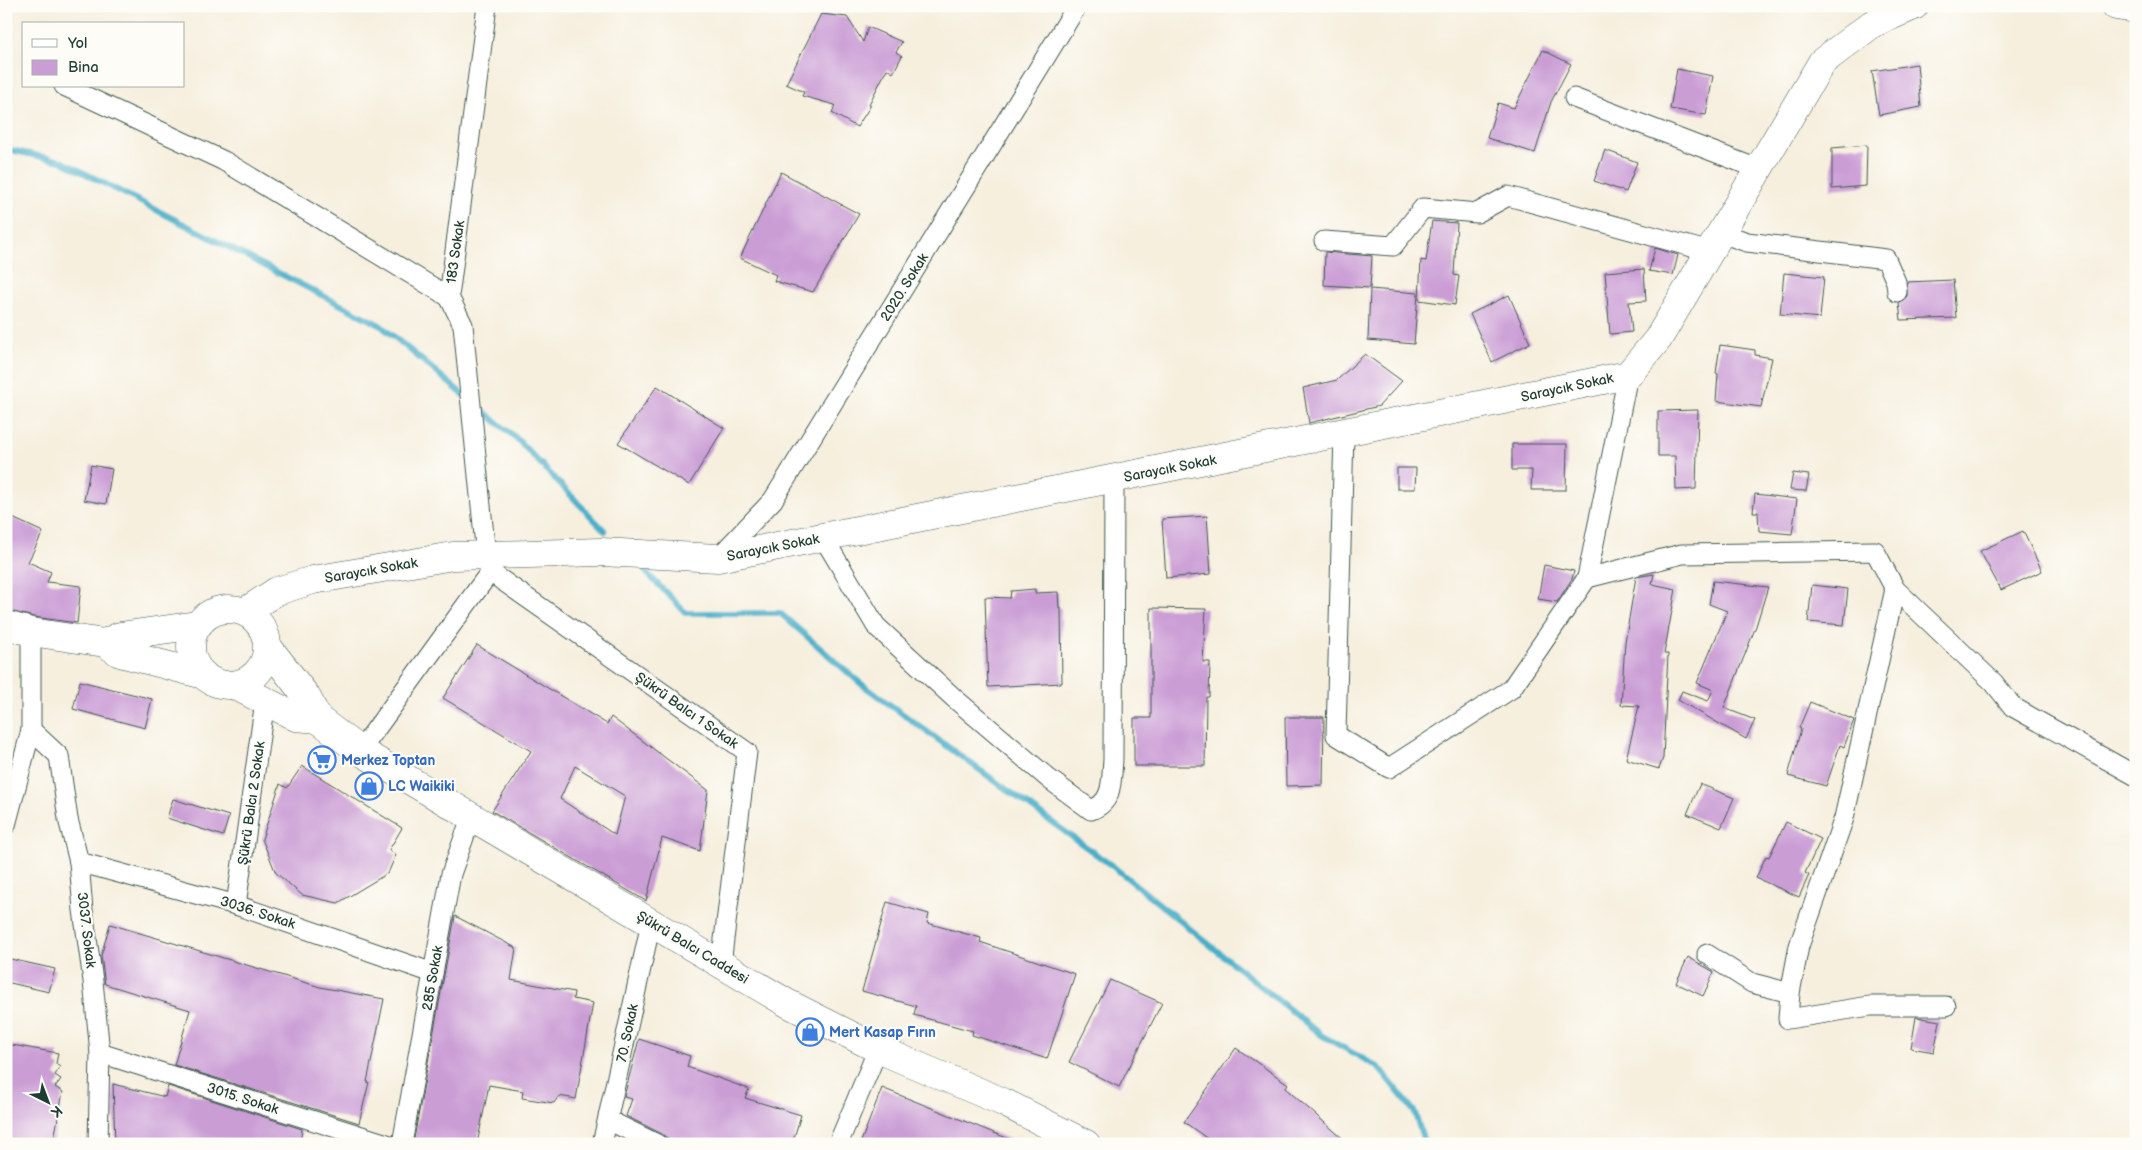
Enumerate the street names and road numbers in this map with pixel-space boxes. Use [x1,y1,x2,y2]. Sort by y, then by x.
street label: 183 Sokak [443,219,468,285]
street label: 2020. Sokak [877,250,932,324]
street label: Saraycık Sokak [1519,369,1615,406]
street label: Saraycık Sokak [1122,451,1218,486]
street label: Saraycık Sokak [725,530,821,565]
street label: Saraycık Sokak [323,554,419,587]
street label: Şükrü Balcı 1 Sokak [632,669,742,752]
street label: Şükrü Balcı 2 Sokak [234,740,269,866]
street label: 3037. Sokak [73,891,100,969]
street label: 3036. Sokak [218,892,298,933]
street label: Şükrü Balcı Caddesi [634,907,752,988]
street label: 285 Sokak [418,944,447,1012]
street label: 70. Sokak [613,1002,642,1064]
street label: 3015. Sokak [205,1079,281,1118]

